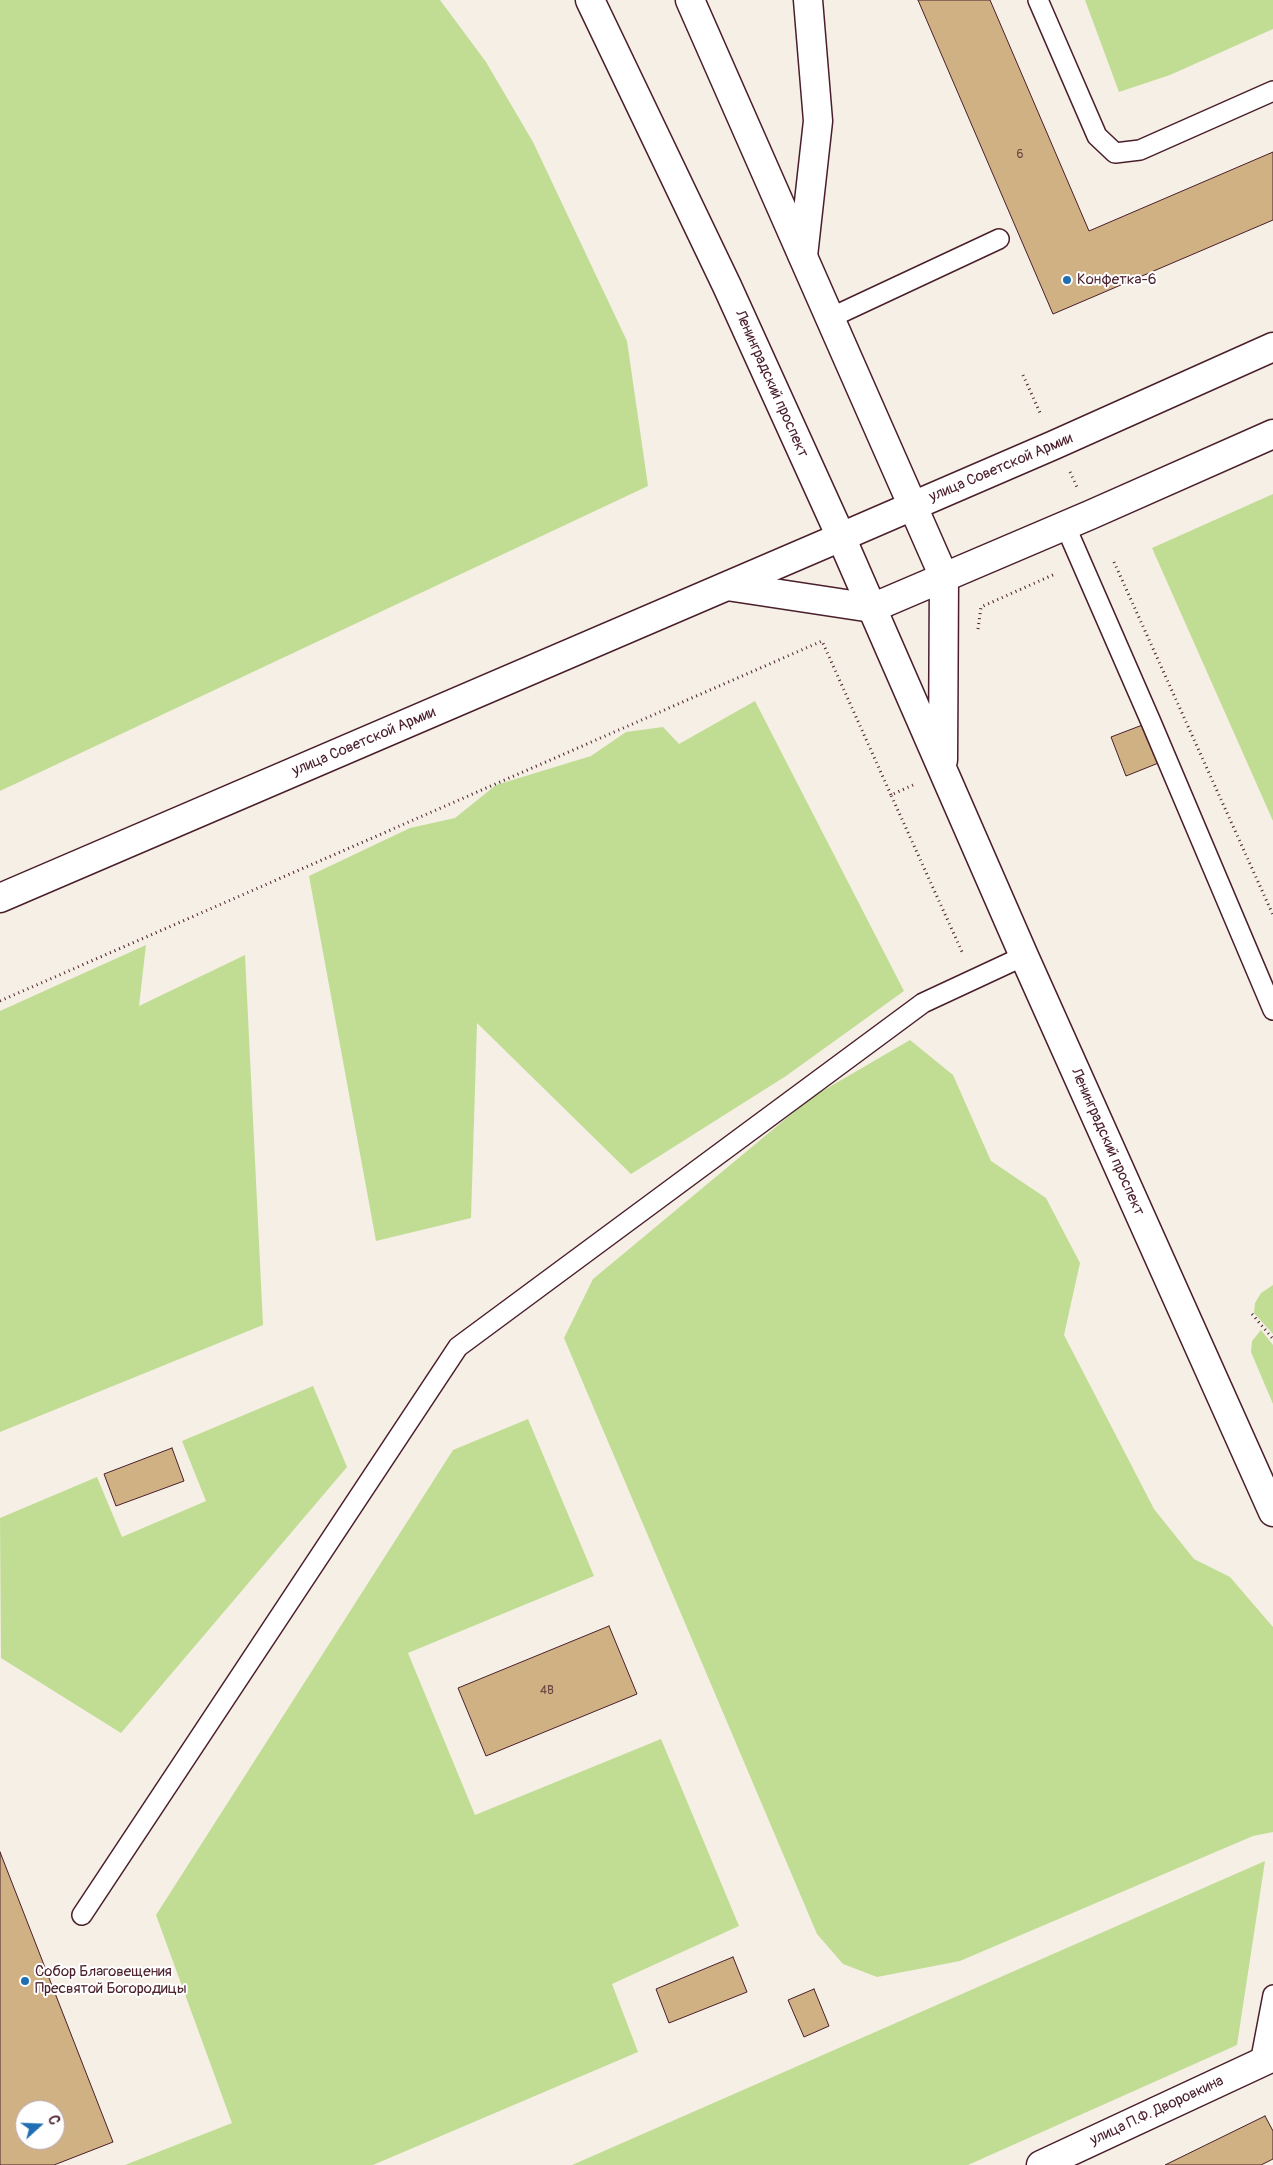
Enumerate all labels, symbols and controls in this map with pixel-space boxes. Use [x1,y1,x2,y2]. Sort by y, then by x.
house number: 6 [1017,148,1023,162]
place label: Конфетка-6 [1077,271,1156,289]
marker: Конфетка-6 [1061,274,1073,286]
street label: Ленинградский проспект [730,308,812,460]
street label: улица Советской Армии [927,430,1075,506]
street label: улица Советской Армии [290,704,438,780]
street label: Ленинградский проспект [1066,1066,1148,1218]
house number: 4В [540,1684,554,1698]
place label: Собор Благовещения Пресвятой Богородицы [35,1963,187,1998]
marker: Собор Благовещения Пресвятой Богородицы [19,1975,31,1987]
street label: улица П.Ф. Дворовкина [1087,2072,1227,2150]
north arrow [15,2100,65,2150]
text: С [44,2113,63,2127]

